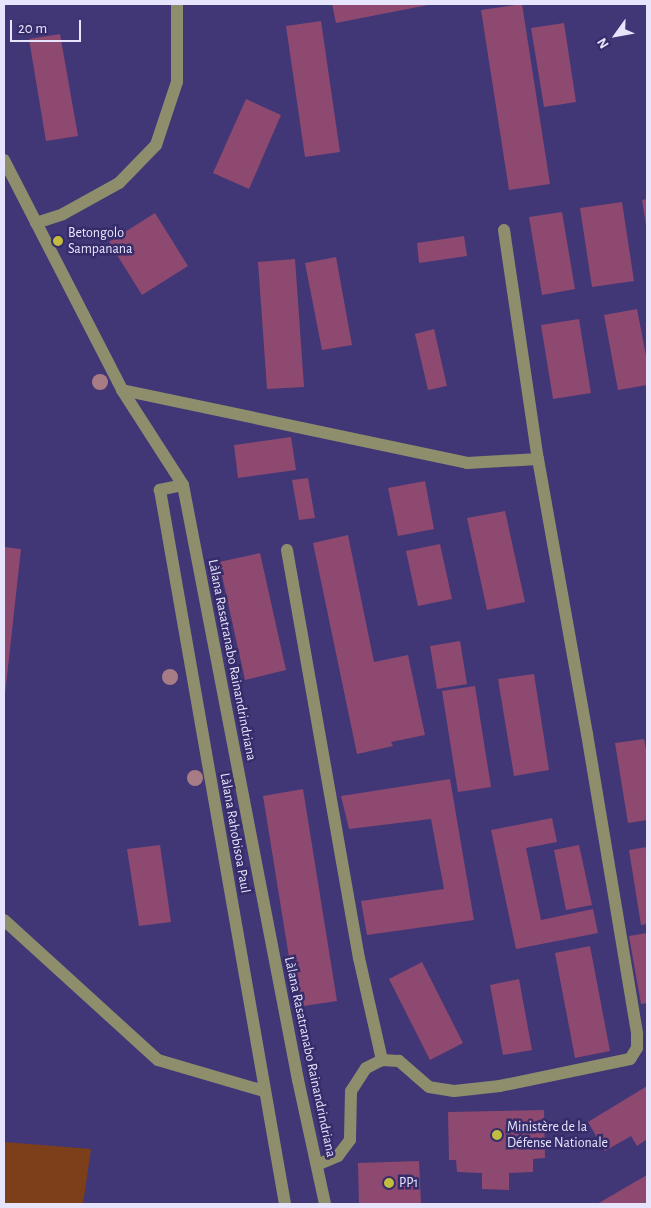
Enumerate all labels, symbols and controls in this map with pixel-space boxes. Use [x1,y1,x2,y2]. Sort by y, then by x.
scale bar [12,10,84,42]
north arrow [591,10,641,60]
text: 20 m [18,21,47,36]
text: N [595,35,612,51]
place label: Betongolo Sampanana [68,225,133,258]
marker: Betongolo Sampanana [52,235,64,247]
street label: Làlana Rasatranabo Rainandrindriana [204,558,260,762]
street label: Làlana Rahobisoa Paul [216,772,254,894]
street label: Làlana Rasatranabo Rainandrindriana [281,955,339,1159]
place label: Ministère de la Défense Nationale [507,1119,608,1152]
marker: Ministère de la Défense Nationale [491,1129,503,1141]
place label: PP1 [399,1175,418,1191]
marker: PP1 [383,1177,395,1189]

